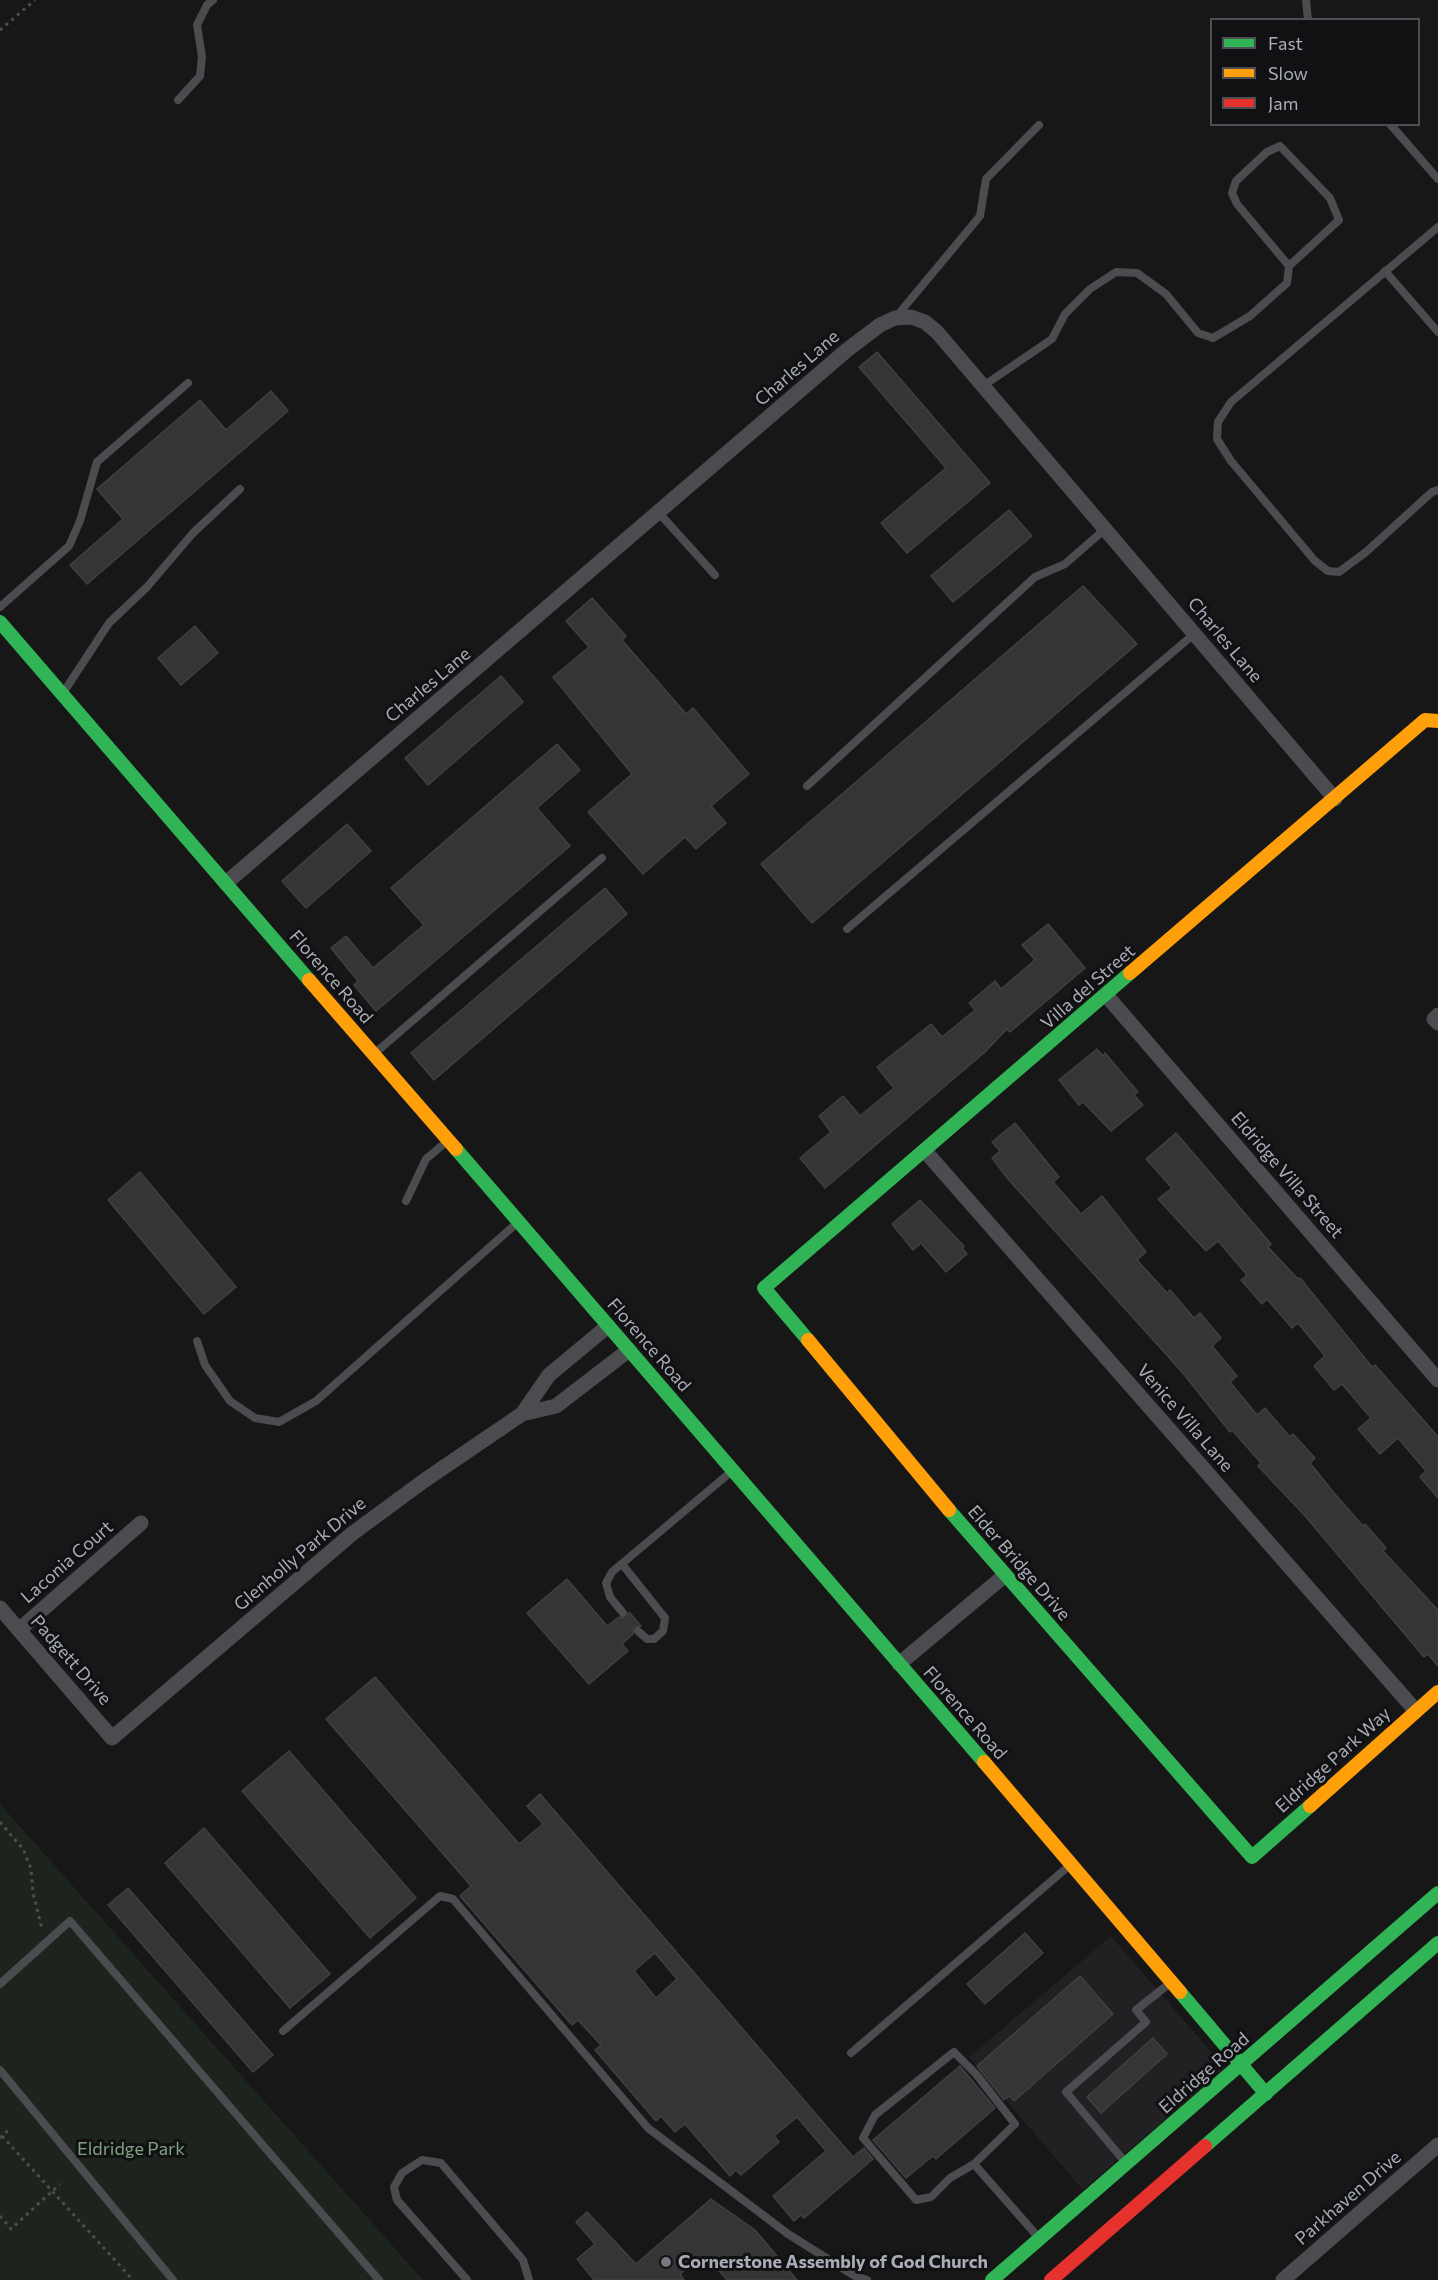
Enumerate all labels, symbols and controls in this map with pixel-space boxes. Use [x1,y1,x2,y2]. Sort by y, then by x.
legend [1210,18,1420,126]
text: Fast [1268,32,1303,54]
text: Slow [1268,62,1308,84]
text: Jam [1268,92,1298,114]
street label: Charles Lane [750,326,844,410]
street label: Charles Lane [1183,593,1267,687]
street label: Charles Lane [381,643,475,727]
street label: Florence Road [285,926,377,1028]
street label: Villa del Street [1036,940,1140,1034]
street label: Eldridge Villa Street [1226,1107,1348,1243]
street label: Florence Road [603,1294,695,1396]
street label: Venice Villa Lane [1132,1360,1238,1476]
street label: Glenholly Park Drive [230,1493,370,1615]
street label: Elder Bridge Drive [963,1501,1075,1625]
street label: Laconia Court [17,1516,117,1608]
street label: Padgett Drive [26,1611,116,1709]
street label: Florence Road [919,1662,1011,1764]
street label: Eldridge Park Way [1271,1703,1395,1817]
street label: Eldridge Road [1154,2028,1254,2118]
park label: Eldridge Park [77,2138,185,2160]
street label: Parkhaven Drive [1291,2146,1405,2250]
place label: Cornerstone Assembly of God Church [678,2251,988,2273]
marker: Cornerstone Assembly of God Church [659,2255,673,2269]

